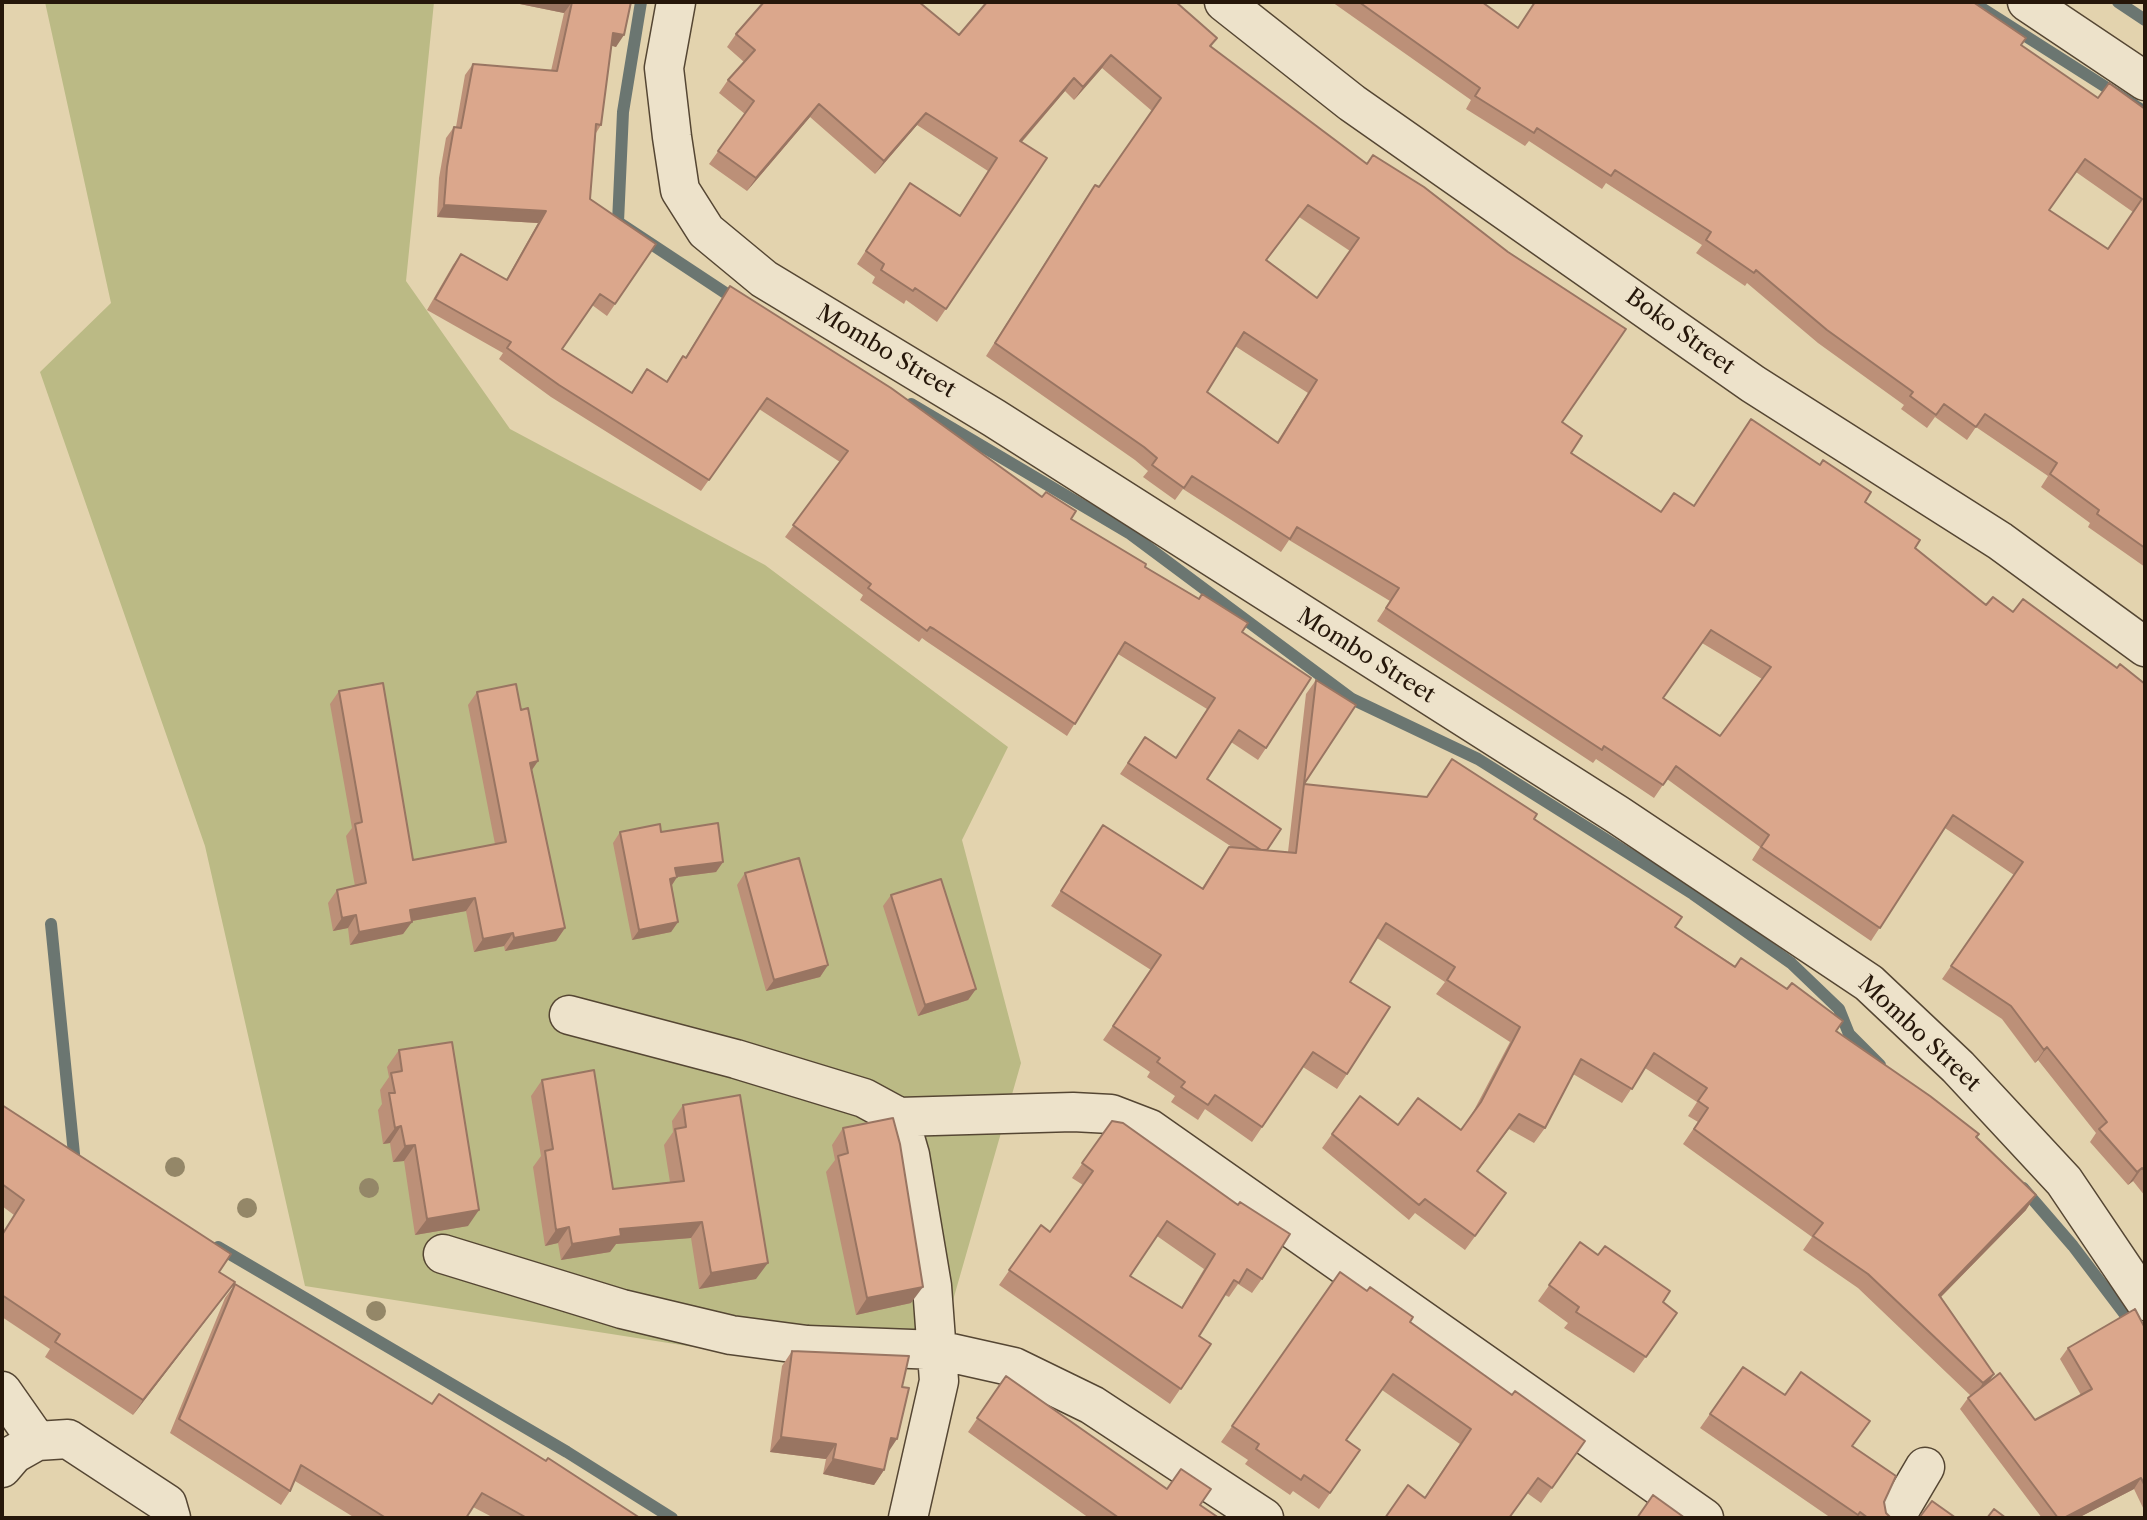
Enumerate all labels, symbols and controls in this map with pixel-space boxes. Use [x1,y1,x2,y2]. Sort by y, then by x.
street label: Boko Street [1620,283,1740,381]
street label: Mombo Street [811,300,961,404]
street label: Mombo Street [1292,603,1440,709]
street label: Mombo Street [1852,970,1986,1098]

